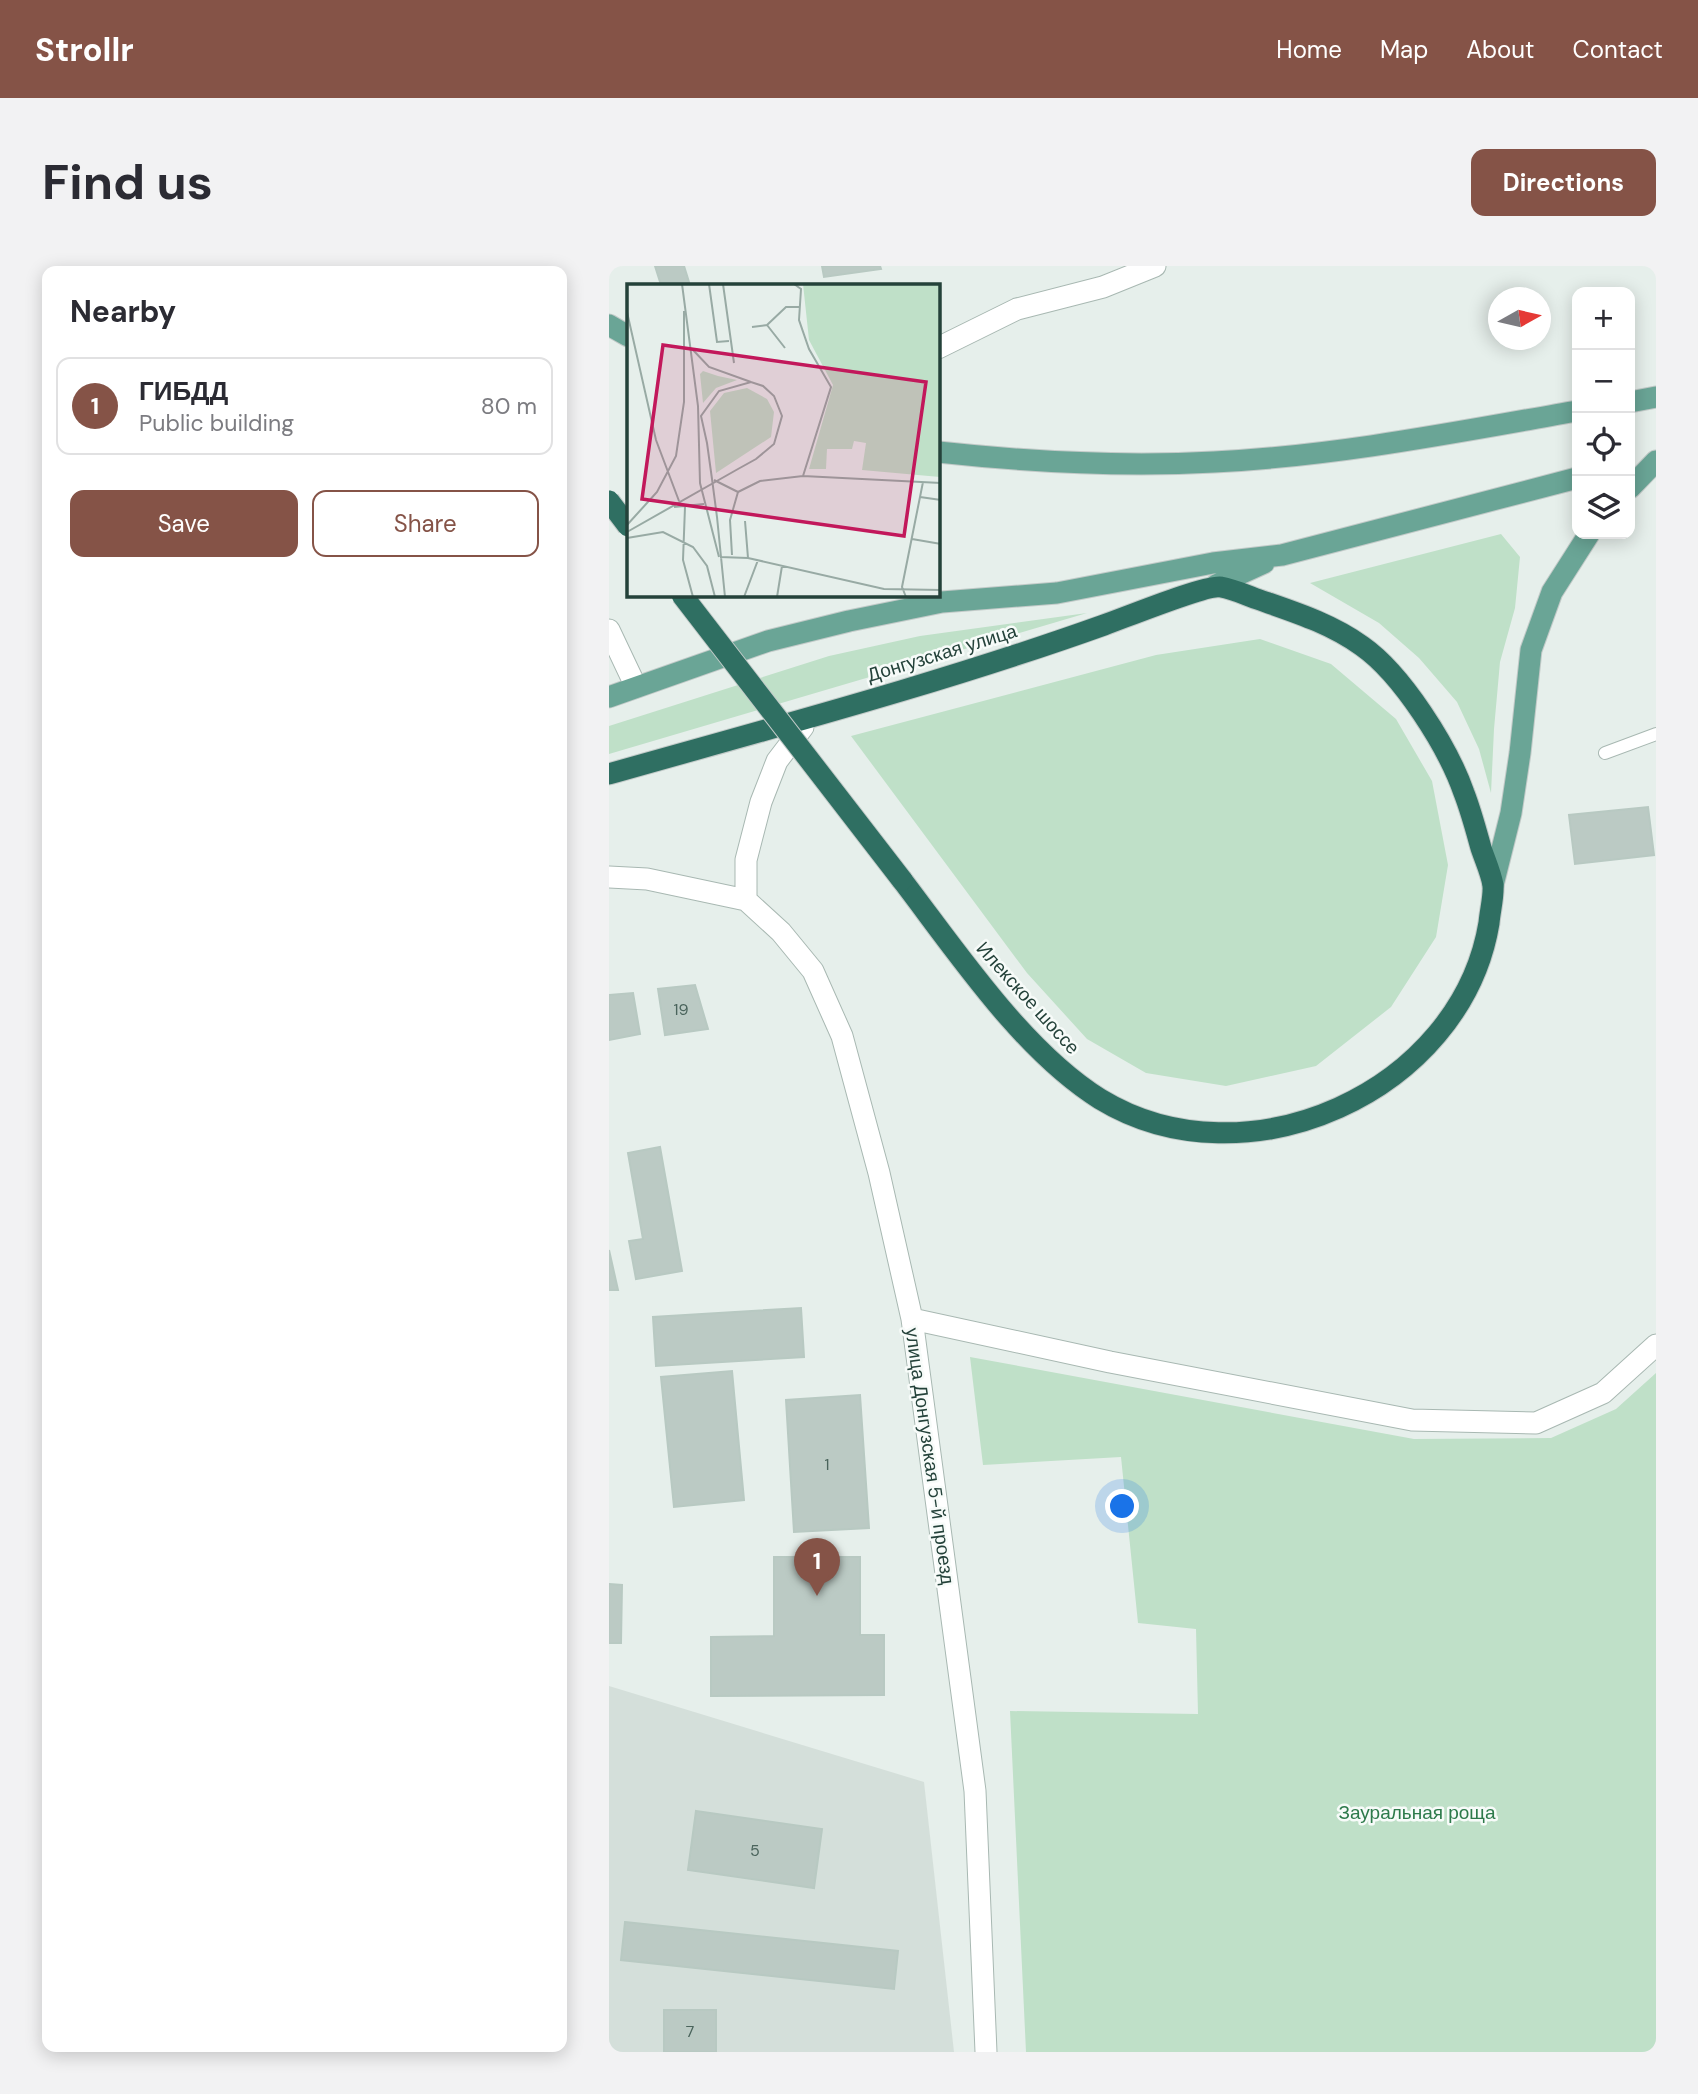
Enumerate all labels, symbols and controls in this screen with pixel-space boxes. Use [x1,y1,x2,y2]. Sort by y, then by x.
text: Strollr [35,28,134,71]
text: Home [1276,34,1342,65]
text: Map [1380,34,1428,65]
text: About [1466,34,1535,65]
text: Contact [1573,34,1663,65]
button: Directions [1471,149,1656,216]
text: Find us [42,150,213,214]
inset map [627,284,940,597]
north arrow [1488,287,1551,350]
map controls [1572,287,1635,539]
button: + [1572,287,1635,350]
text: Nearby [70,292,176,331]
button: − [1572,350,1635,413]
text: ГИБДД [139,374,228,408]
text: 1 [91,391,99,421]
text: 80 m [481,391,537,421]
text: Public building [139,408,294,438]
button: locate [1572,413,1635,476]
button: layers [1572,476,1635,539]
button: Save [70,490,298,557]
button: Share [312,490,539,557]
street label: Донгузская улица [864,618,1020,688]
street label: Илекское шоссе [971,936,1085,1060]
house number: 19 [673,999,689,1020]
street label: улица Донгузская 5-й проезд [900,1326,960,1586]
house number: 1 [825,1454,830,1475]
your location [1105,1489,1139,1523]
pin: 1 [794,1538,840,1596]
park label: Зауральная роща [1339,1800,1496,1825]
house number: 5 [750,1840,760,1861]
house number: 7 [686,2021,694,2042]

